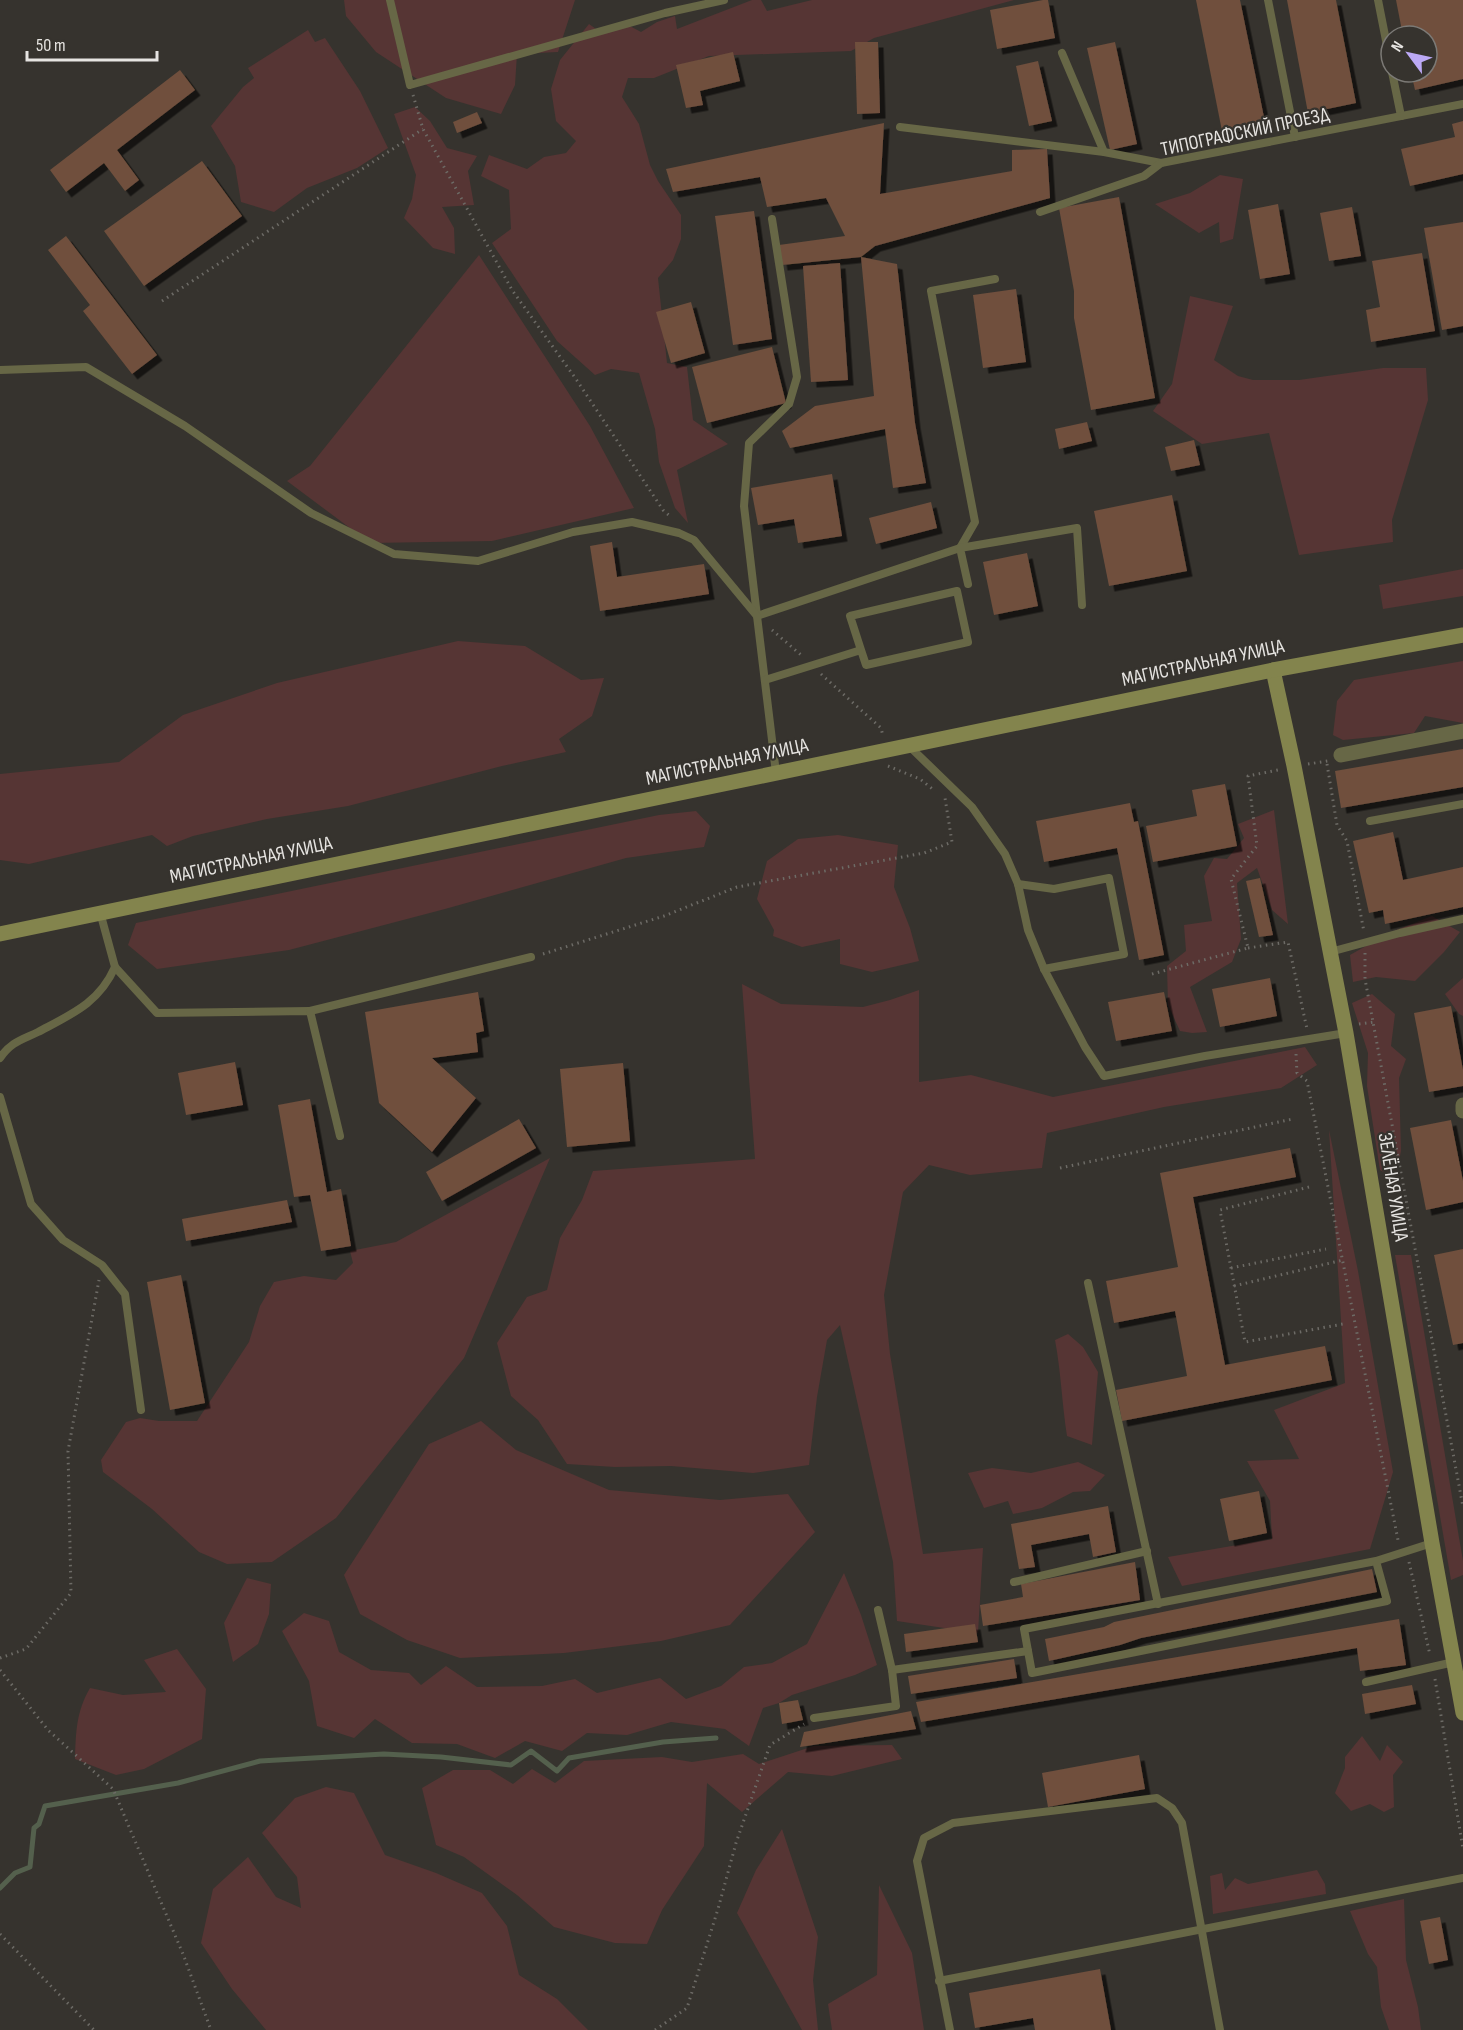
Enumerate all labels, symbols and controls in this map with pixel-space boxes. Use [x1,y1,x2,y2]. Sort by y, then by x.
scale bar [27,24,158,62]
north arrow [1379,24,1439,84]
text: 50 m [36,35,66,56]
text: N [1387,38,1408,55]
street label: ТИПОГРАФСКИЙ ПРОЕЗД [1159,102,1332,162]
street label: МАГИСТРАЛЬНАЯ УЛИЦА [1120,634,1287,692]
street label: МАГИСТРАЛЬНАЯ УЛИЦА [644,733,811,791]
street label: МАГИСТРАЛЬНАЯ УЛИЦА [168,831,335,889]
street label: ЗЕЛЁНАЯ УЛИЦА [1373,1131,1413,1243]

